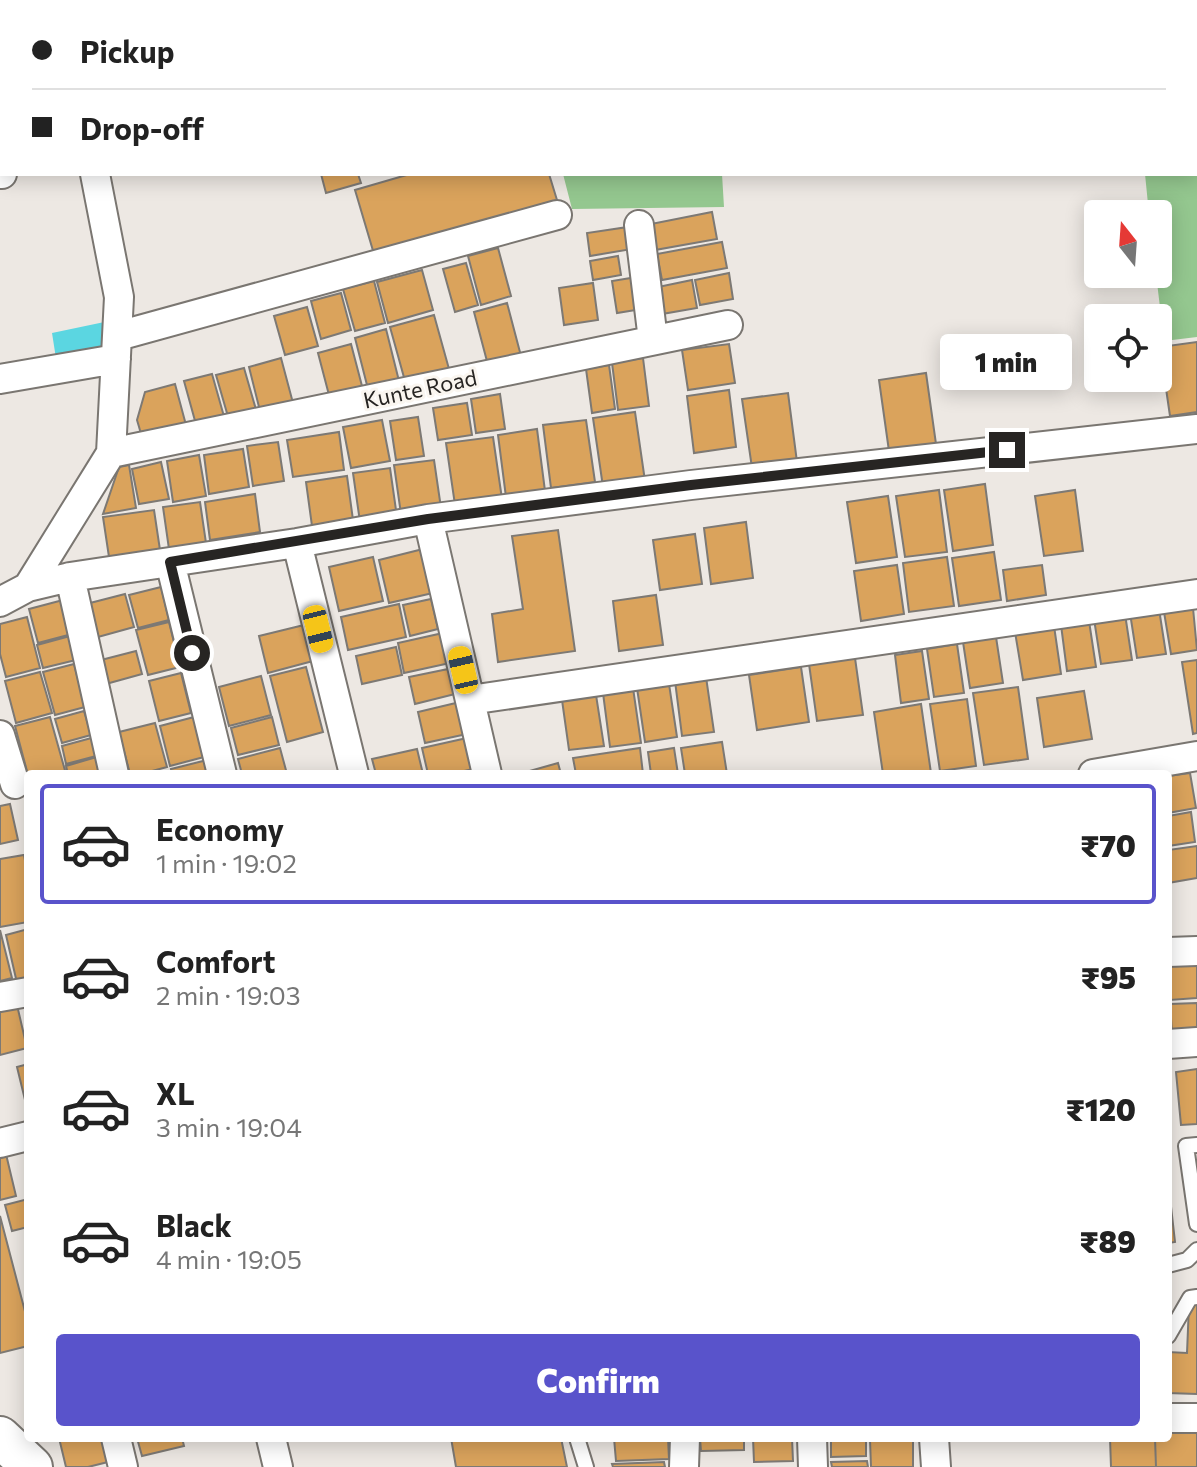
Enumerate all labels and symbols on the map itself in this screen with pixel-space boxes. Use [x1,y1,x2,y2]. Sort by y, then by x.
north arrow [1084,200,1172,288]
callout: 1 min [941,334,1073,390]
street label: Kunte Road [361,363,479,414]
route end [989,432,1025,468]
car [301,603,335,655]
route start [174,635,210,671]
car [446,644,480,696]

